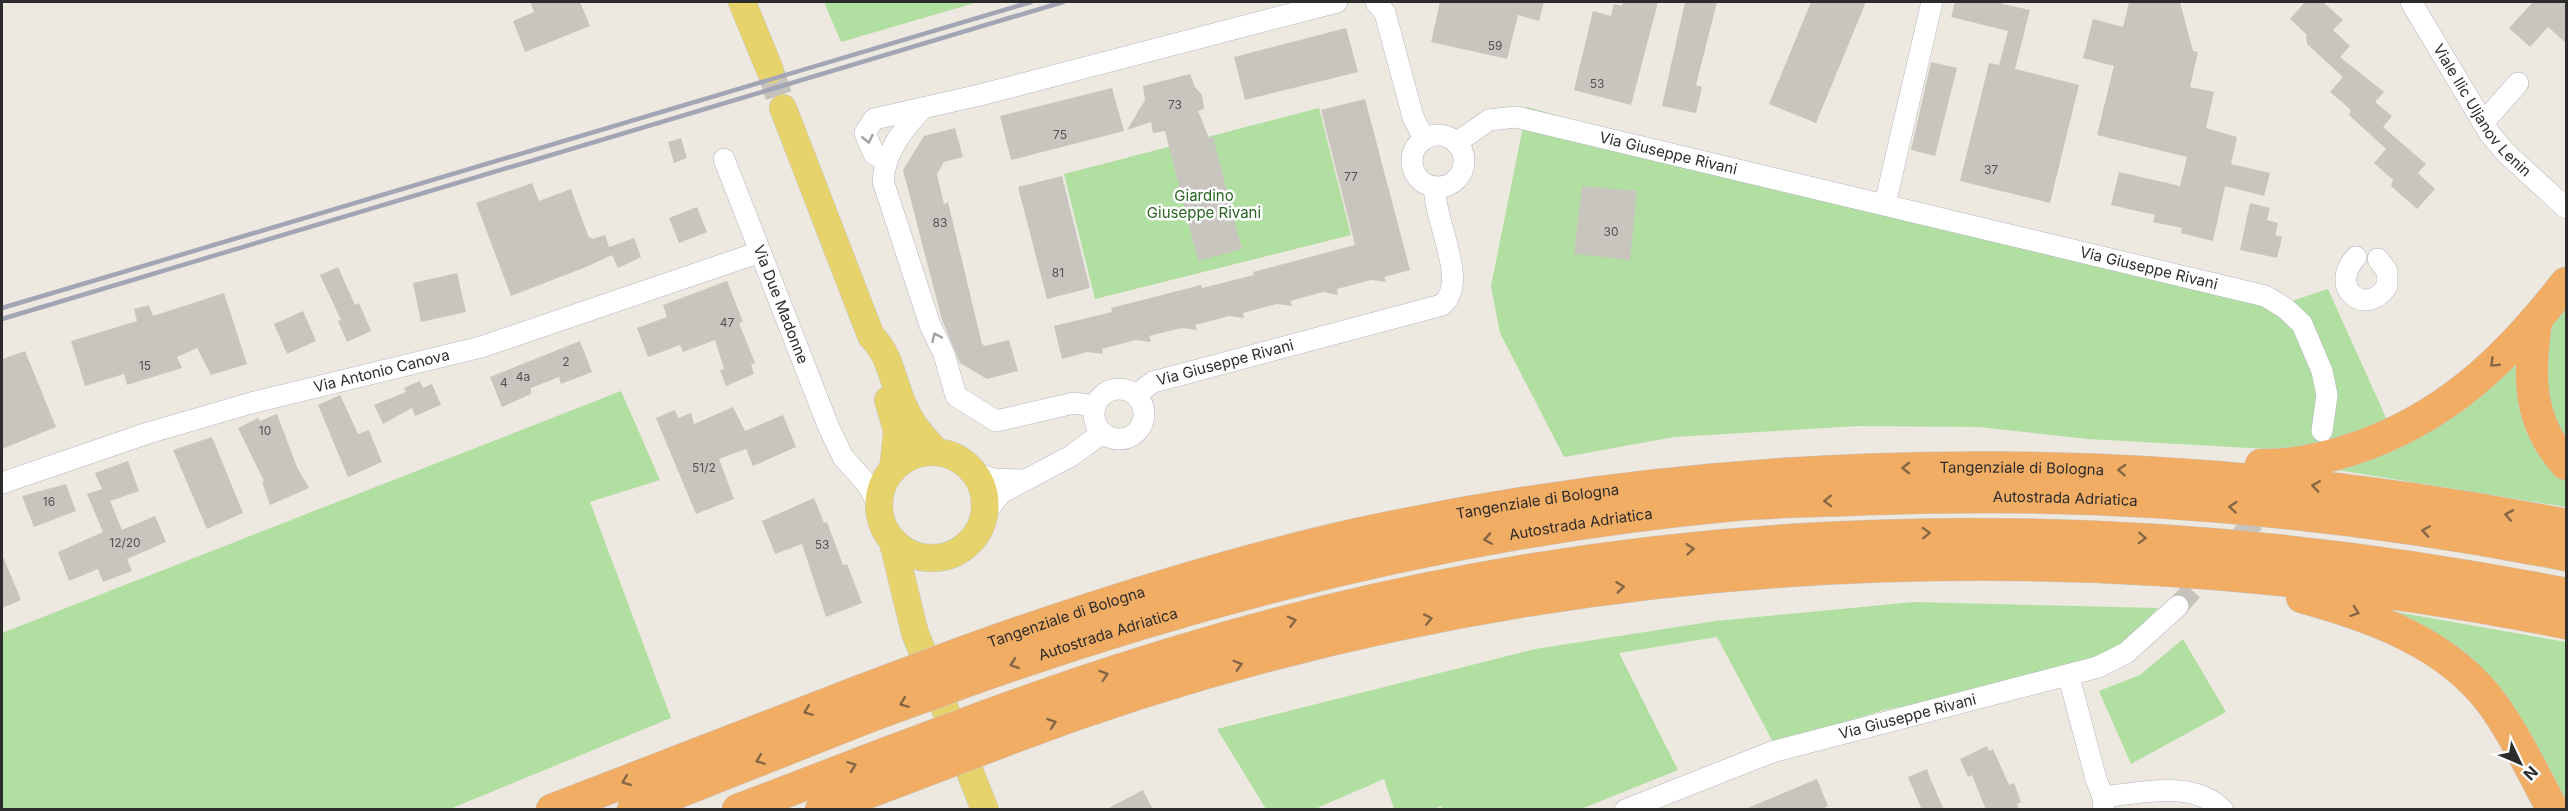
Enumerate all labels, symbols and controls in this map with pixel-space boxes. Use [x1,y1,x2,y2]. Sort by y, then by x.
house number: 59 [1488,38,1502,53]
street label: Viale Ilic Uljanov Lenin [2429,40,2535,180]
house number: 53 [1590,76,1604,91]
house number: 73 [1168,97,1182,112]
house number: 75 [1053,127,1067,142]
street label: Via Giuseppe Rivani [1598,127,1739,179]
one-way arrow [861,134,874,144]
house number: 37 [1984,162,1998,177]
house number: 77 [1344,169,1358,184]
park label: Giardino Giuseppe Rivani [1147,186,1261,222]
house number: 83 [933,215,947,230]
house number: 30 [1604,224,1618,239]
street label: Via Due Madonne [749,242,813,366]
street label: Via Giuseppe Rivani [2078,242,2220,293]
house number: 81 [1052,265,1064,280]
house number: 47 [720,315,734,330]
one-way arrow [931,332,943,343]
street label: Via Giuseppe Rivani [1154,335,1296,390]
street label: Via Antonio Canova [312,345,451,396]
house number: 2 [562,354,570,369]
one-way arrow [2490,355,2501,366]
house number: 15 [139,358,151,373]
house number: 4a [516,369,530,384]
house number: 4 [500,375,508,390]
house number: 10 [259,423,271,438]
street label: Tangenziale di Bologna [1939,458,2104,479]
house number: 51/2 [692,460,716,475]
one-way arrow [1901,462,1910,474]
one-way arrow [2117,463,2126,476]
street label: Tangenziale di Bologna [1454,480,1620,523]
one-way arrow [2311,480,2321,493]
street label: Autostrada Adriatica [1993,487,2138,510]
house number: 16 [43,494,55,509]
one-way arrow [1823,494,1832,507]
one-way arrow [2228,501,2237,514]
street label: Autostrada Adriatica [1507,504,1654,544]
one-way arrow [2504,509,2514,521]
one-way arrow [2421,525,2431,537]
one-way arrow [1922,527,1931,540]
one-way arrow [2138,531,2147,544]
one-way arrow [1484,532,1493,544]
house number: 12/20 [109,535,141,550]
house number: 53 [815,537,829,552]
one-way arrow [1685,543,1695,556]
one-way arrow [1616,581,1625,594]
street label: Tangenziale di Bologna [985,582,1147,652]
street label: Autostrada Adriatica [1036,603,1180,665]
one-way arrow [2349,605,2359,618]
one-way arrow [1423,613,1433,626]
one-way arrow [1287,616,1297,629]
one-way arrow [1009,657,1020,670]
one-way arrow [1233,659,1243,672]
one-way arrow [1098,670,1109,683]
street label: Via Giuseppe Rivani [1837,689,1978,743]
one-way arrow [900,696,910,709]
one-way arrow [803,703,814,716]
one-way arrow [1046,717,1057,730]
north arrow [2490,733,2550,793]
one-way arrow [756,753,767,765]
one-way arrow [846,760,857,773]
text: N [2519,762,2542,785]
one-way arrow [621,774,632,786]

